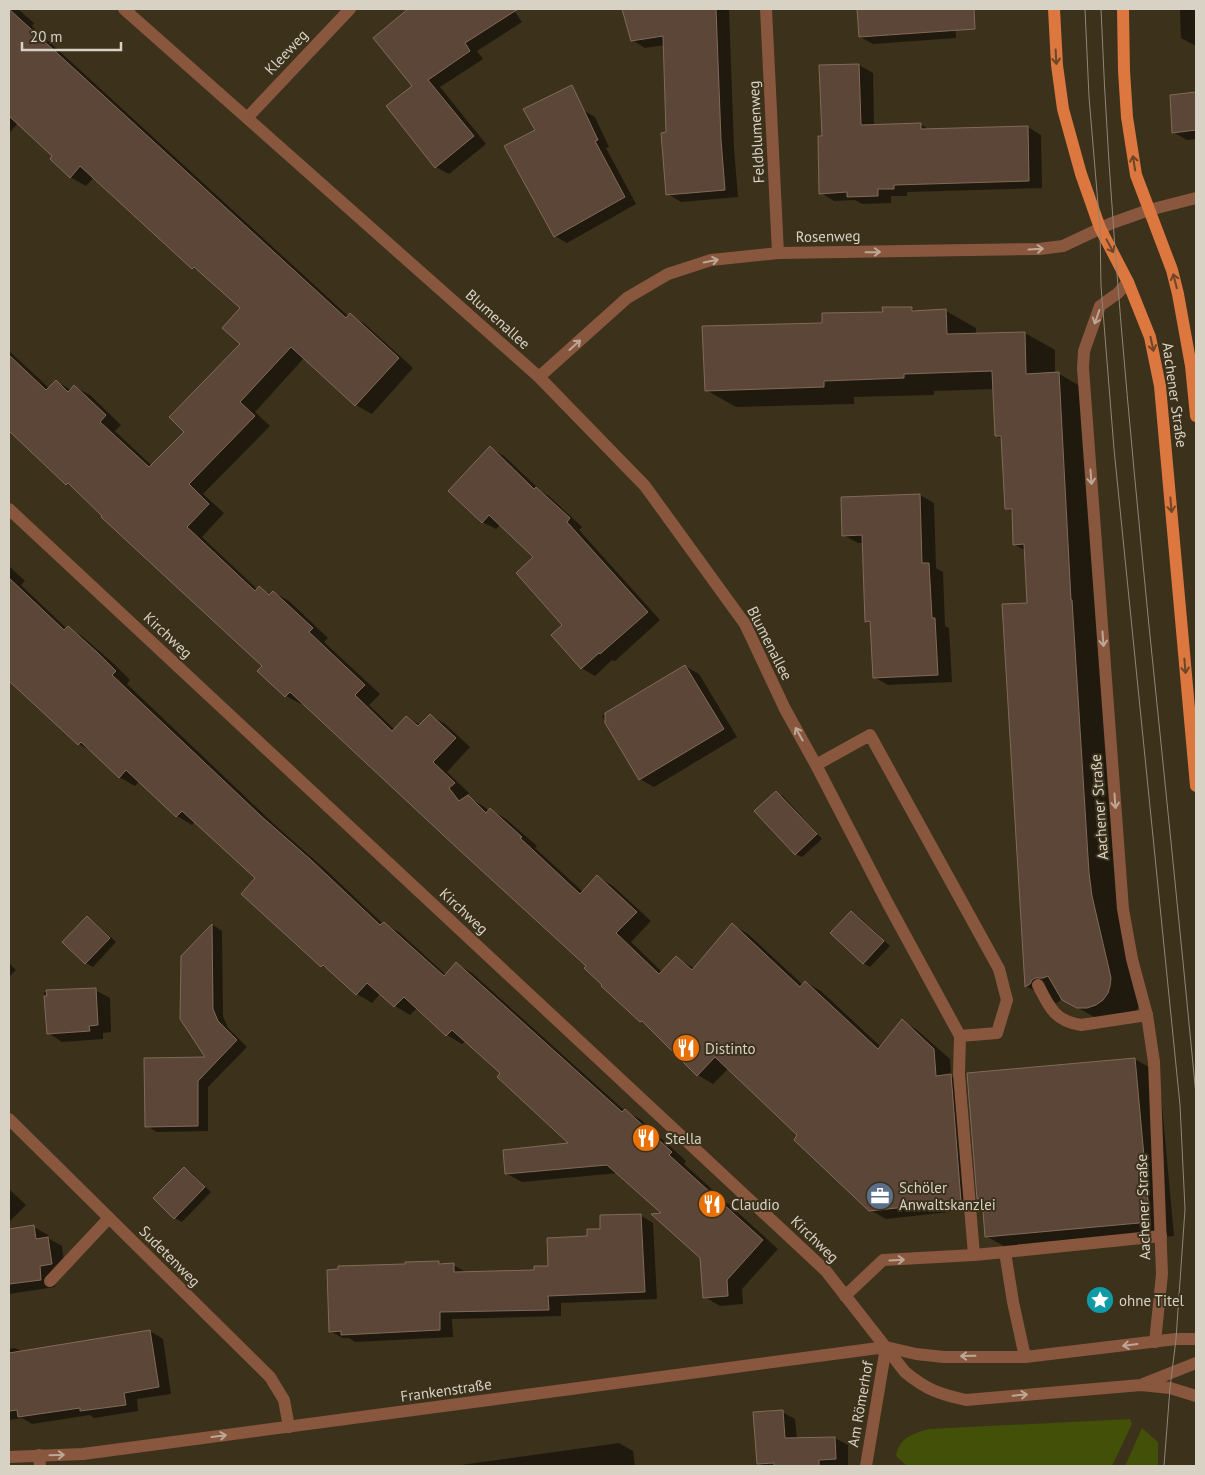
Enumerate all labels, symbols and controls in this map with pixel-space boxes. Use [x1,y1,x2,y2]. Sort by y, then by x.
scale bar [22,20,121,52]
street label: Kleeweg [260,25,312,79]
text: 20 m [30,27,63,46]
one-way arrow [1052,49,1061,65]
street label: Feldblumenweg [744,80,768,184]
one-way arrow [1129,156,1139,172]
street label: Rosenweg [795,226,861,246]
one-way arrow [1105,239,1115,254]
one-way arrow [1027,244,1043,253]
one-way arrow [865,247,881,256]
one-way arrow [703,256,719,265]
one-way arrow [1170,274,1179,290]
street label: Blumenallee [462,285,534,353]
one-way arrow [1091,309,1101,325]
one-way arrow [1147,335,1157,351]
one-way arrow [568,340,581,351]
street label: Aachener Straße [1158,341,1192,449]
one-way arrow [1087,469,1096,485]
one-way arrow [1166,496,1176,512]
street label: Blumenallee [743,603,797,683]
street label: Kirchweg [140,608,196,662]
one-way arrow [1098,631,1108,647]
one-way arrow [1181,658,1190,674]
one-way arrow [794,727,803,742]
street label: Aachener Straße [1086,754,1112,860]
one-way arrow [1110,793,1120,809]
street label: Kirchweg [436,884,492,938]
restaurant icon: Distinto [671,1033,701,1063]
place label: Distinto [705,1039,755,1058]
restaurant icon: Stella [631,1123,661,1153]
place label: Stella [665,1129,702,1148]
street label: Aachener Straße [1132,1154,1154,1260]
place label: Schöler Anwaltskanzlei [899,1178,996,1214]
office icon: Schöler Anwaltskanzlei [865,1181,895,1211]
restaurant icon: Claudio [697,1189,727,1219]
place label: Claudio [731,1195,780,1214]
street label: Kirchweg [787,1211,843,1267]
street label: Sudetenweg [135,1221,205,1291]
one-way arrow [888,1255,904,1264]
place icon: ohne Titel [1085,1285,1115,1315]
place label: ohne Titel [1119,1291,1184,1310]
one-way arrow [1123,1340,1139,1350]
one-way arrow [961,1352,977,1361]
street label: Am Römerhof [843,1358,877,1448]
street label: Frankenstraße [399,1374,493,1406]
one-way arrow [1012,1390,1028,1400]
one-way arrow [210,1431,226,1441]
one-way arrow [49,1450,65,1459]

